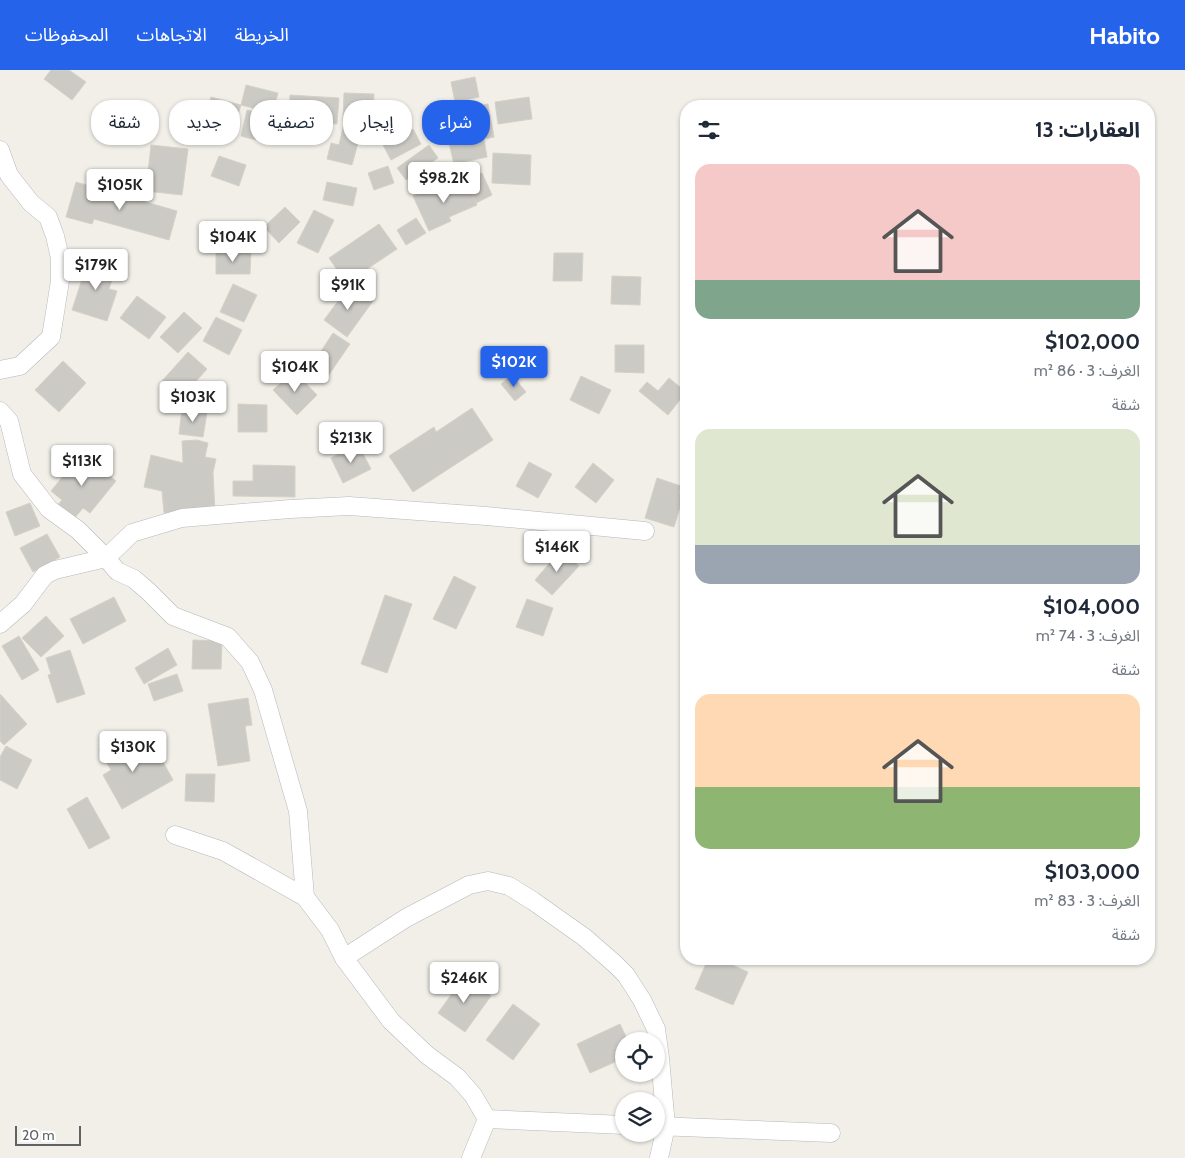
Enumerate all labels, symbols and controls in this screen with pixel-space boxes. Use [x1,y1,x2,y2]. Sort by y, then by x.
text: Habito [1089,21,1160,50]
text: المحفوظات [25,24,109,46]
text: الاتجاهات [137,24,207,46]
text: الخريطة [235,24,289,46]
chip: شقة [91,100,159,145]
chip: جديد [169,100,240,145]
chip: تصفية [250,100,333,145]
chip: إيجار [343,100,412,145]
chip: شراء [422,100,490,145]
icon: filters [695,116,723,144]
text: العقارات: 13 [1035,117,1140,142]
pin: $98.2K [403,162,485,204]
pin: $105K [85,168,155,211]
text: $98.2K [419,168,469,187]
text: $105K [97,175,143,194]
icon: home [873,196,963,286]
pin: $104K [198,220,268,263]
text: $104K [210,227,256,246]
pin: $179K [61,248,131,291]
text: $179K [75,255,117,274]
pin: $91K [318,268,378,311]
text: $91K [331,275,365,294]
text: $102,000 [1045,329,1140,354]
pin: $102K [479,346,549,388]
pin: $104K [260,350,330,393]
text: $102K [492,352,536,371]
text: $104K [272,357,318,376]
text: الغرف: 3 · 86 m² [1034,361,1140,380]
pin: $103K [158,380,228,423]
text: $103K [170,387,216,406]
text: شقة [1112,395,1140,414]
pin: $213K [316,422,386,464]
text: $213K [330,428,372,447]
pin: $113K [47,444,117,487]
text: $113K [62,451,102,470]
icon: home [873,461,963,551]
pin: $146K [522,530,592,573]
text: $146K [535,537,579,556]
text: $104,000 [1043,594,1140,619]
text: الغرف: 3 · 74 m² [1036,626,1140,645]
text: شقة [1112,660,1140,679]
icon: home [873,726,963,816]
pin: $130K [98,730,168,773]
text: $130K [110,737,156,756]
text: $103,000 [1045,859,1140,884]
text: الغرف: 3 · 83 m² [1034,891,1140,910]
text: شقة [1112,925,1140,944]
pin: $246K [429,962,499,1004]
text: $246K [441,968,487,987]
map controls [615,1032,665,1142]
button: locate [615,1032,665,1082]
button: layers [615,1092,665,1142]
scale bar [15,1123,81,1146]
text: 20 m [22,1126,55,1144]

